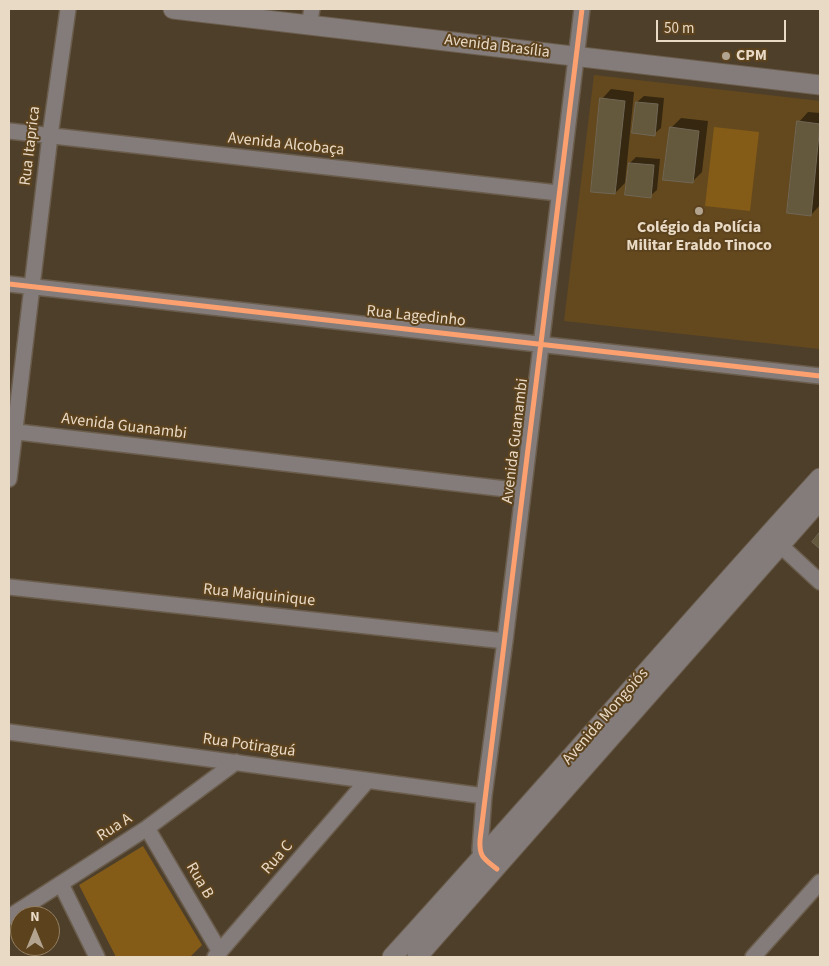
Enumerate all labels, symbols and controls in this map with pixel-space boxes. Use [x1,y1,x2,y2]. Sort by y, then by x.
scale bar [659,10,789,42]
text: 50 m [664,18,694,39]
street label: Avenida Brasília [443,31,551,63]
place label: CPM [736,46,767,66]
marker: CPM [720,50,732,62]
street label: Rua Itaprica [17,105,45,187]
street label: Avenida Alcobaça [227,129,345,161]
marker: Colégio da Polícia Militar Eraldo Tinoco [693,205,705,217]
place label: Colégio da Polícia Militar Eraldo Tinoco [626,218,772,256]
street label: Rua Lagedinho [365,302,467,332]
street label: Avenida Guanambi [499,377,533,505]
street label: Avenida Guanambi [60,410,188,444]
street label: Rua Maiquinique [202,581,316,611]
street label: Avenida Mongoiós [559,665,653,769]
street label: Rua Potiraguá [201,730,297,762]
street label: Rua A [94,810,136,846]
street label: Rua C [258,837,298,879]
street label: Rua B [181,860,217,902]
north arrow [10,906,60,956]
text: N [30,907,40,927]

